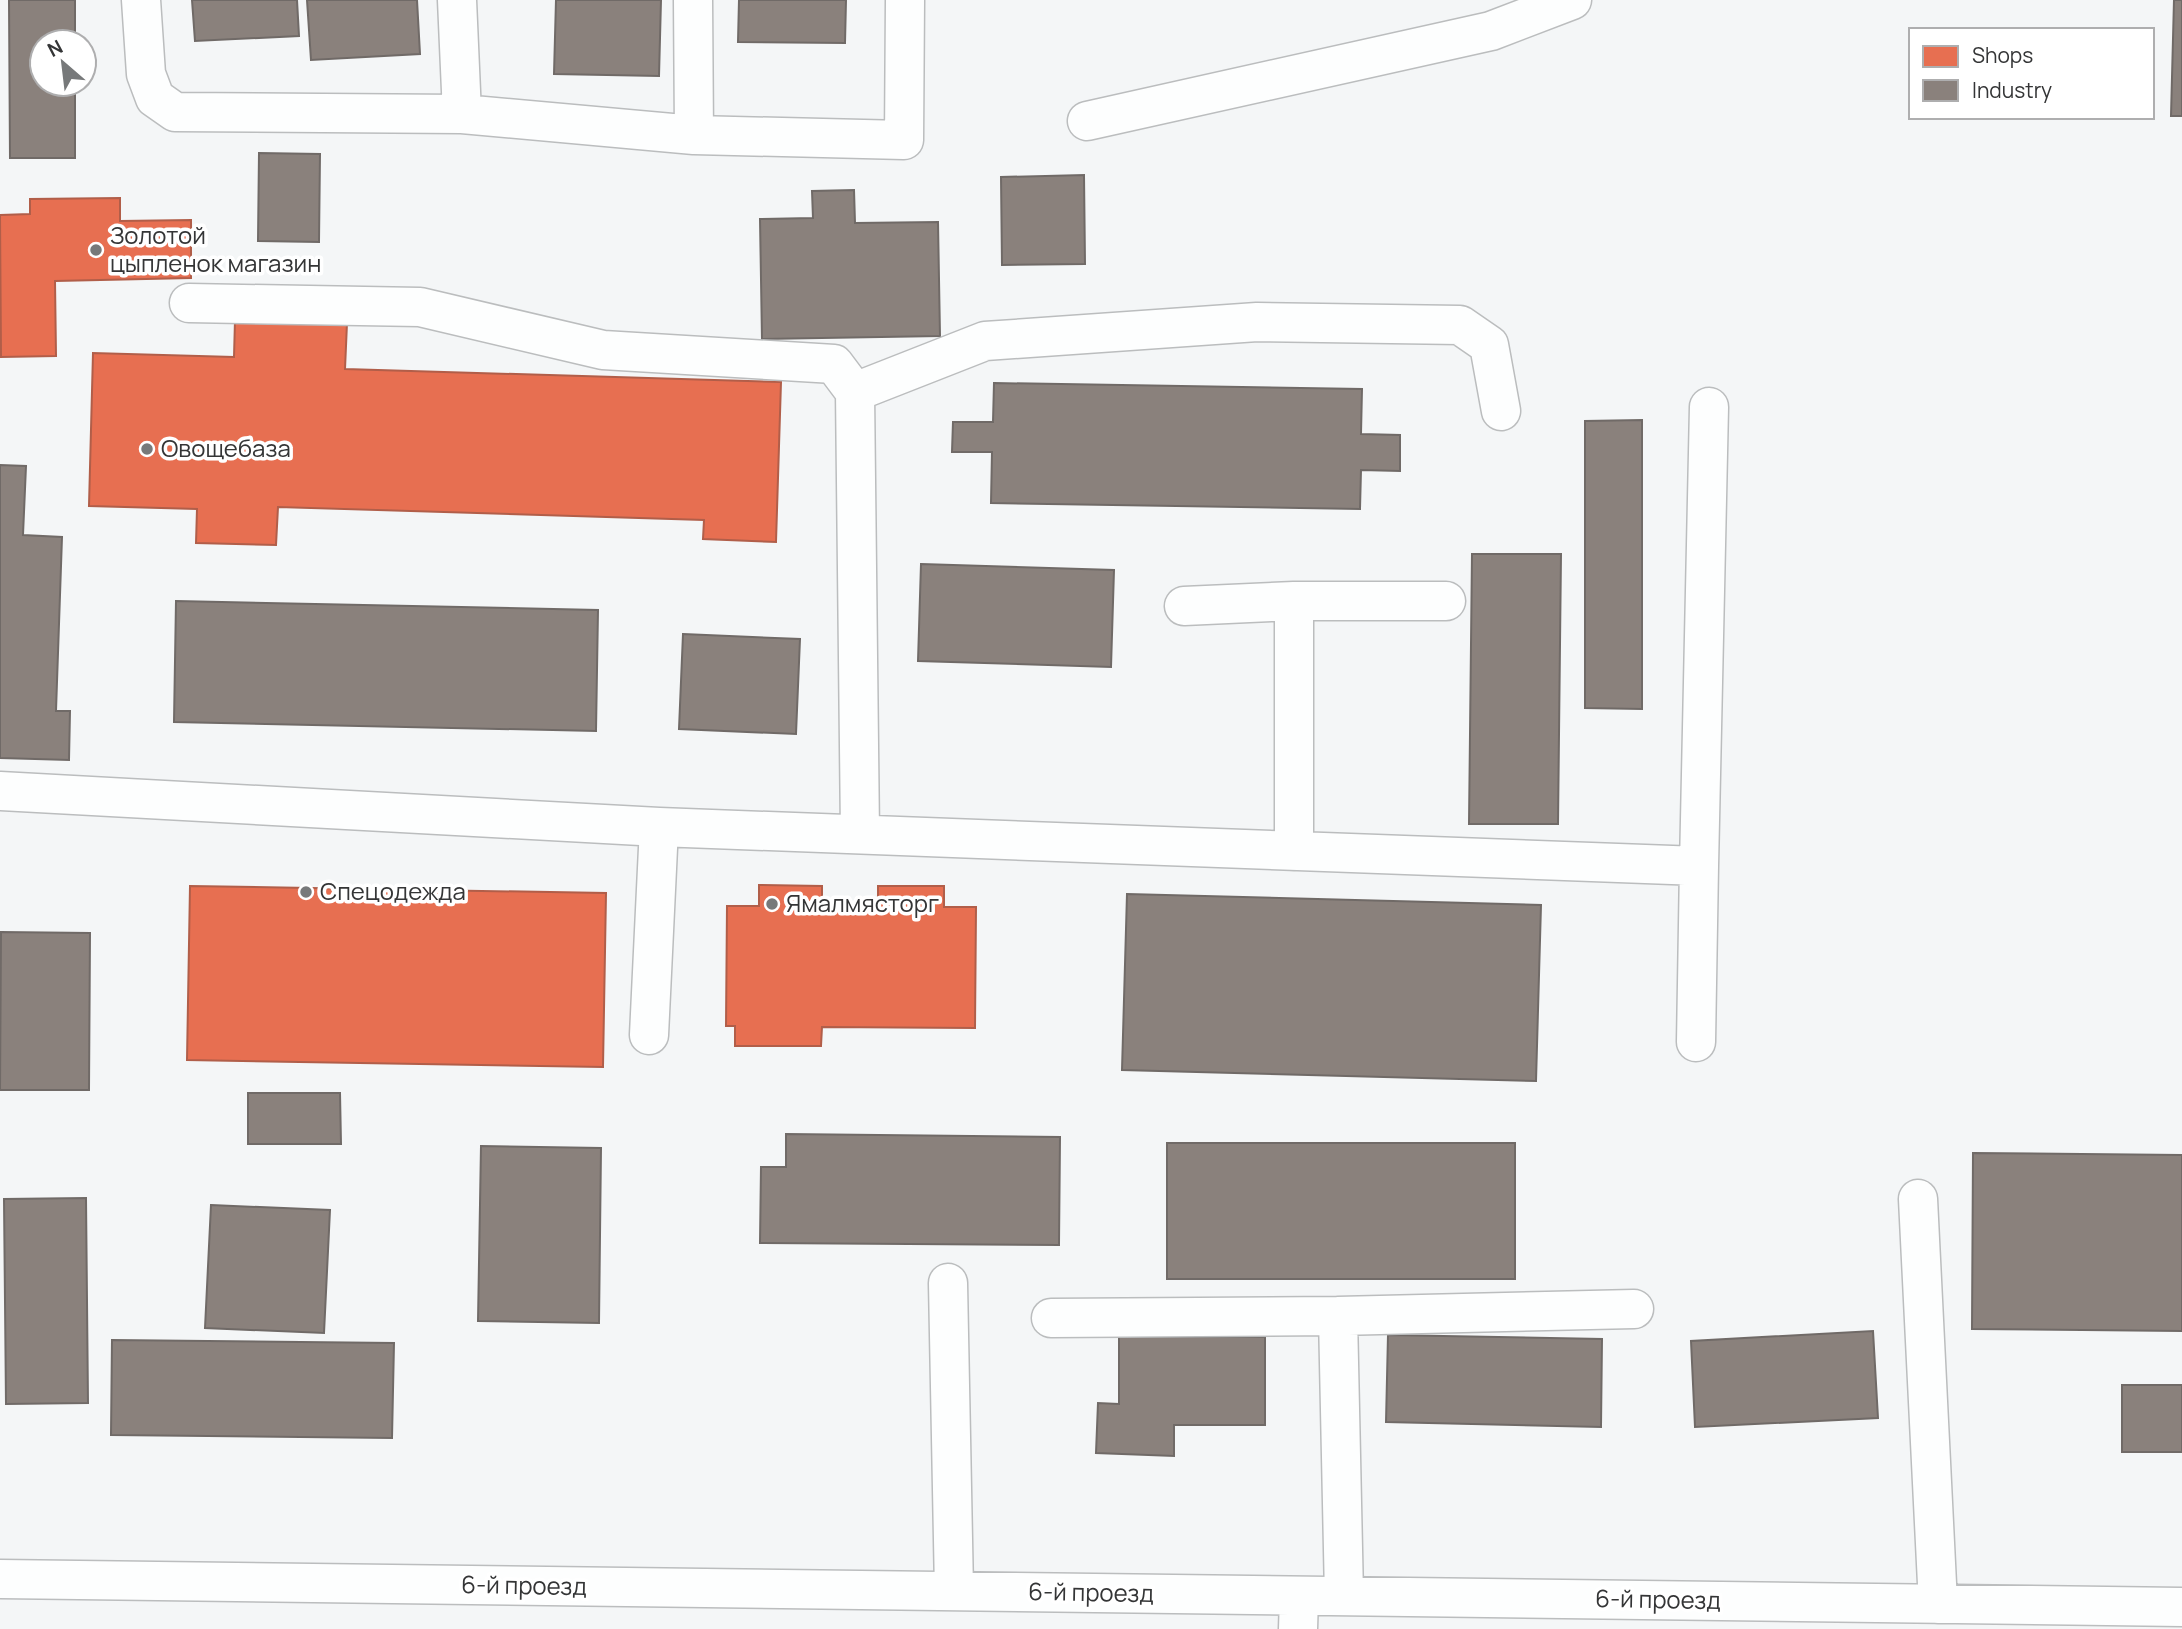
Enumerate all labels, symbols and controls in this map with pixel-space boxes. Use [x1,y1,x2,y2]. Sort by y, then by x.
north arrow [28,28,98,98]
legend [1909,28,2154,119]
text: N [43,33,67,63]
text: Shops [1972,41,2033,69]
text: Industry [1972,76,2052,104]
place label: Золотой цыпленок магазин [110,218,321,279]
marker: Золотой цыпленок магазин [88,242,104,258]
place label: Овощебаза [161,431,291,464]
marker: Овощебаза [139,441,155,457]
place label: Спецодежда [320,874,466,907]
marker: Спецодежда [298,884,314,900]
place label: Ямалмясторг [786,886,939,919]
marker: Ямалмясторг [764,896,780,912]
street label: 6-й проезд [461,1567,587,1602]
street label: 6-й проезд [1028,1574,1154,1609]
street label: 6-й проезд [1595,1581,1721,1616]

